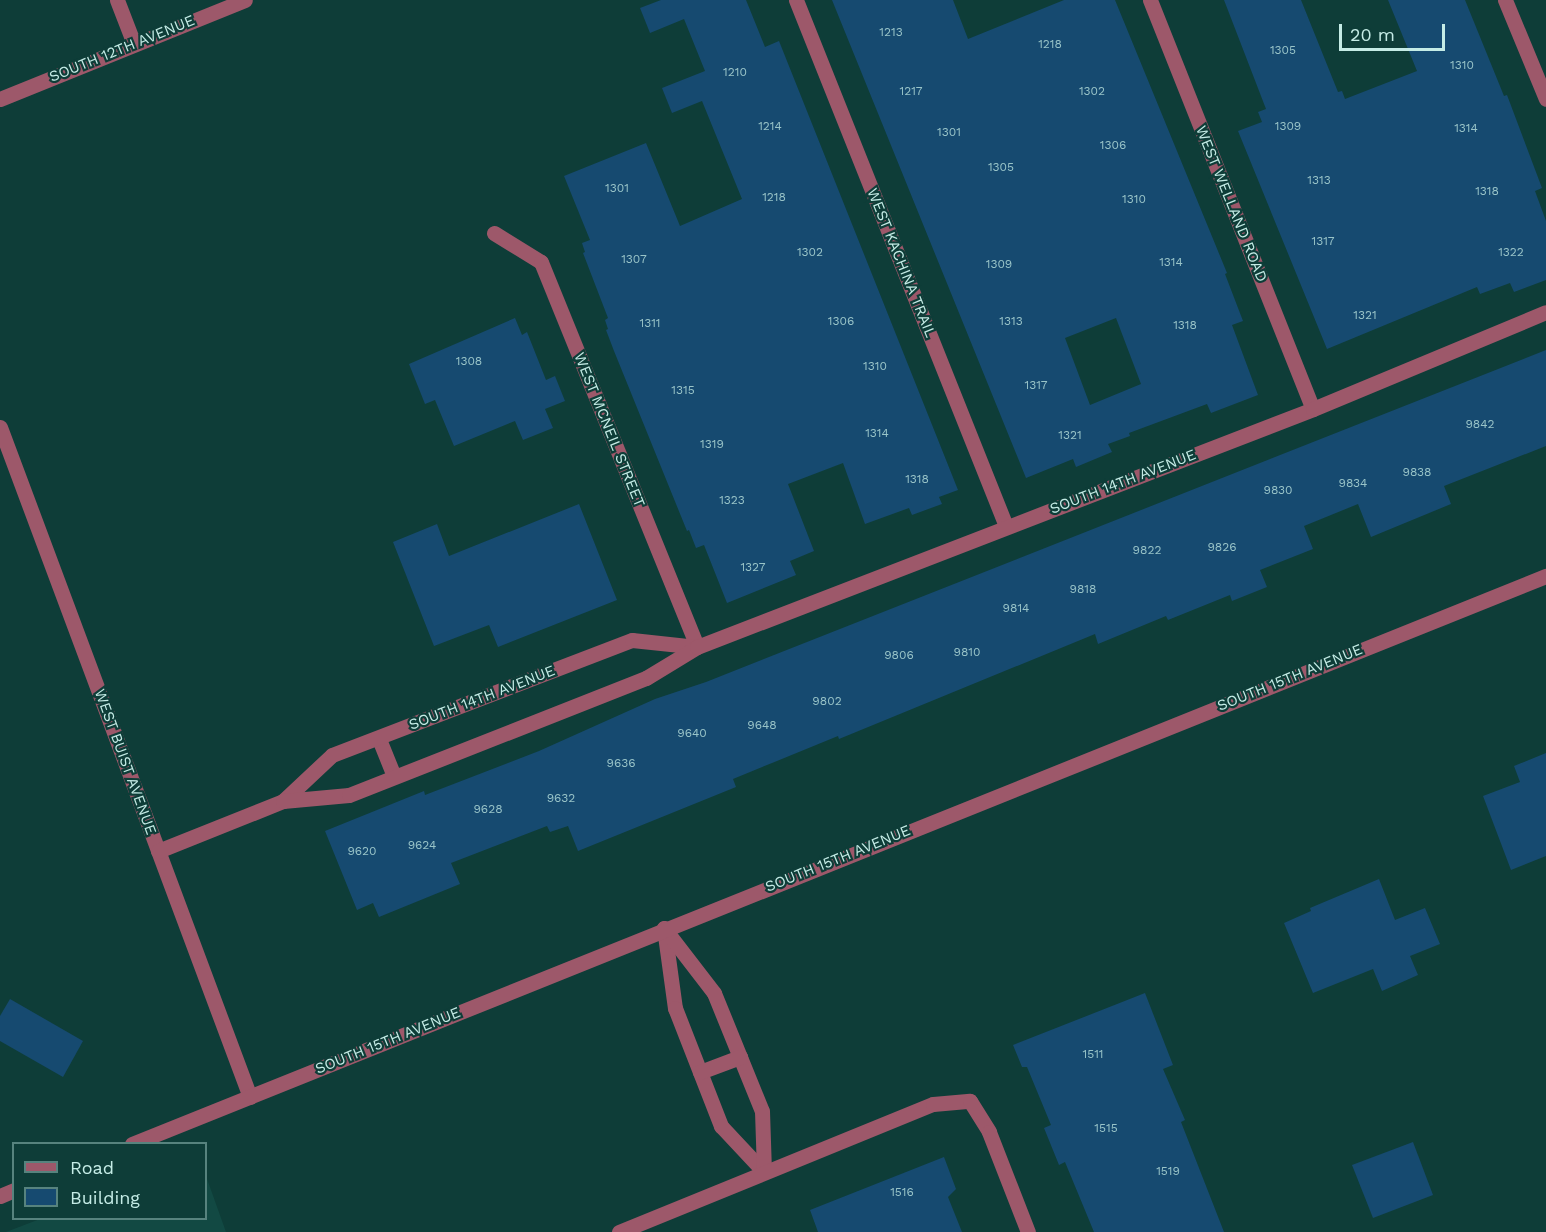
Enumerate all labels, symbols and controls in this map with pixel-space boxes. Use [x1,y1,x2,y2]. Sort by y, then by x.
street label: SOUTH 12TH AVENUE [46,11,198,87]
scale bar [1342,12,1448,50]
text: 20 m [1350,24,1395,45]
house number: 1213 [879,26,903,40]
house number: 1218 [1038,38,1062,52]
house number: 1305 [1270,44,1296,58]
house number: 1310 [1450,59,1474,73]
house number: 1210 [723,66,747,80]
house number: 1217 [899,85,923,99]
house number: 1302 [1079,85,1105,99]
house number: 1214 [758,120,782,134]
house number: 1309 [1275,120,1301,134]
house number: 1314 [1454,122,1478,136]
street label: WEST WELLAND ROAD [1191,123,1271,285]
house number: 1301 [937,126,961,140]
house number: 1306 [1100,139,1126,153]
house number: 1305 [988,161,1014,175]
house number: 1313 [1307,174,1331,188]
house number: 1301 [605,182,629,196]
street label: WEST KACHINA TRAIL [863,185,939,341]
house number: 1318 [1475,185,1499,199]
house number: 1218 [762,191,786,205]
house number: 1310 [1122,193,1146,207]
house number: 1317 [1311,235,1335,249]
house number: 1302 [797,246,823,260]
house number: 1322 [1498,246,1524,260]
house number: 1307 [621,253,647,267]
house number: 1314 [1159,256,1183,270]
house number: 1309 [986,258,1012,272]
house number: 1321 [1353,309,1377,323]
house number: 1306 [828,315,854,329]
house number: 1313 [999,315,1023,329]
house number: 1311 [639,317,661,331]
house number: 1318 [1173,319,1197,333]
street label: WEST MCNEIL STREET [570,350,648,510]
house number: 1308 [456,355,482,369]
house number: 1310 [863,360,887,374]
house number: 1317 [1024,379,1048,393]
house number: 1315 [671,384,695,398]
house number: 9842 [1465,418,1495,432]
house number: 1314 [865,427,889,441]
house number: 1321 [1058,429,1082,443]
house number: 1319 [700,438,724,452]
street label: SOUTH 14TH AVENUE [1047,446,1199,518]
house number: 9838 [1403,466,1431,480]
house number: 1318 [905,473,929,487]
house number: 9834 [1339,477,1367,491]
house number: 9830 [1263,484,1293,498]
house number: 1323 [719,494,745,508]
house number: 9826 [1207,541,1237,555]
house number: 9822 [1133,544,1161,558]
house number: 1327 [740,561,766,575]
house number: 9818 [1070,583,1096,597]
house number: 9814 [1003,602,1029,616]
street label: SOUTH 15TH AVENUE [1214,640,1366,716]
house number: 9810 [954,646,980,660]
house number: 9806 [884,649,914,663]
street label: SOUTH 14TH AVENUE [406,662,558,734]
street label: WEST BUIST AVENUE [90,686,160,838]
house number: 9802 [812,695,842,709]
house number: 9648 [747,719,777,733]
house number: 9640 [677,727,707,741]
house number: 9636 [607,757,635,771]
house number: 9632 [547,792,575,806]
house number: 9628 [473,803,503,817]
street label: SOUTH 15TH AVENUE [762,821,914,897]
house number: 9624 [408,839,436,853]
house number: 9620 [347,845,377,859]
street label: SOUTH 15TH AVENUE [312,1003,464,1079]
house number: 1511 [1082,1048,1104,1062]
house number: 1515 [1094,1122,1118,1136]
legend [12,1142,207,1220]
text: Road [70,1157,114,1178]
house number: 1519 [1156,1165,1180,1179]
house number: 1516 [890,1186,914,1200]
text: Building [70,1187,140,1208]

